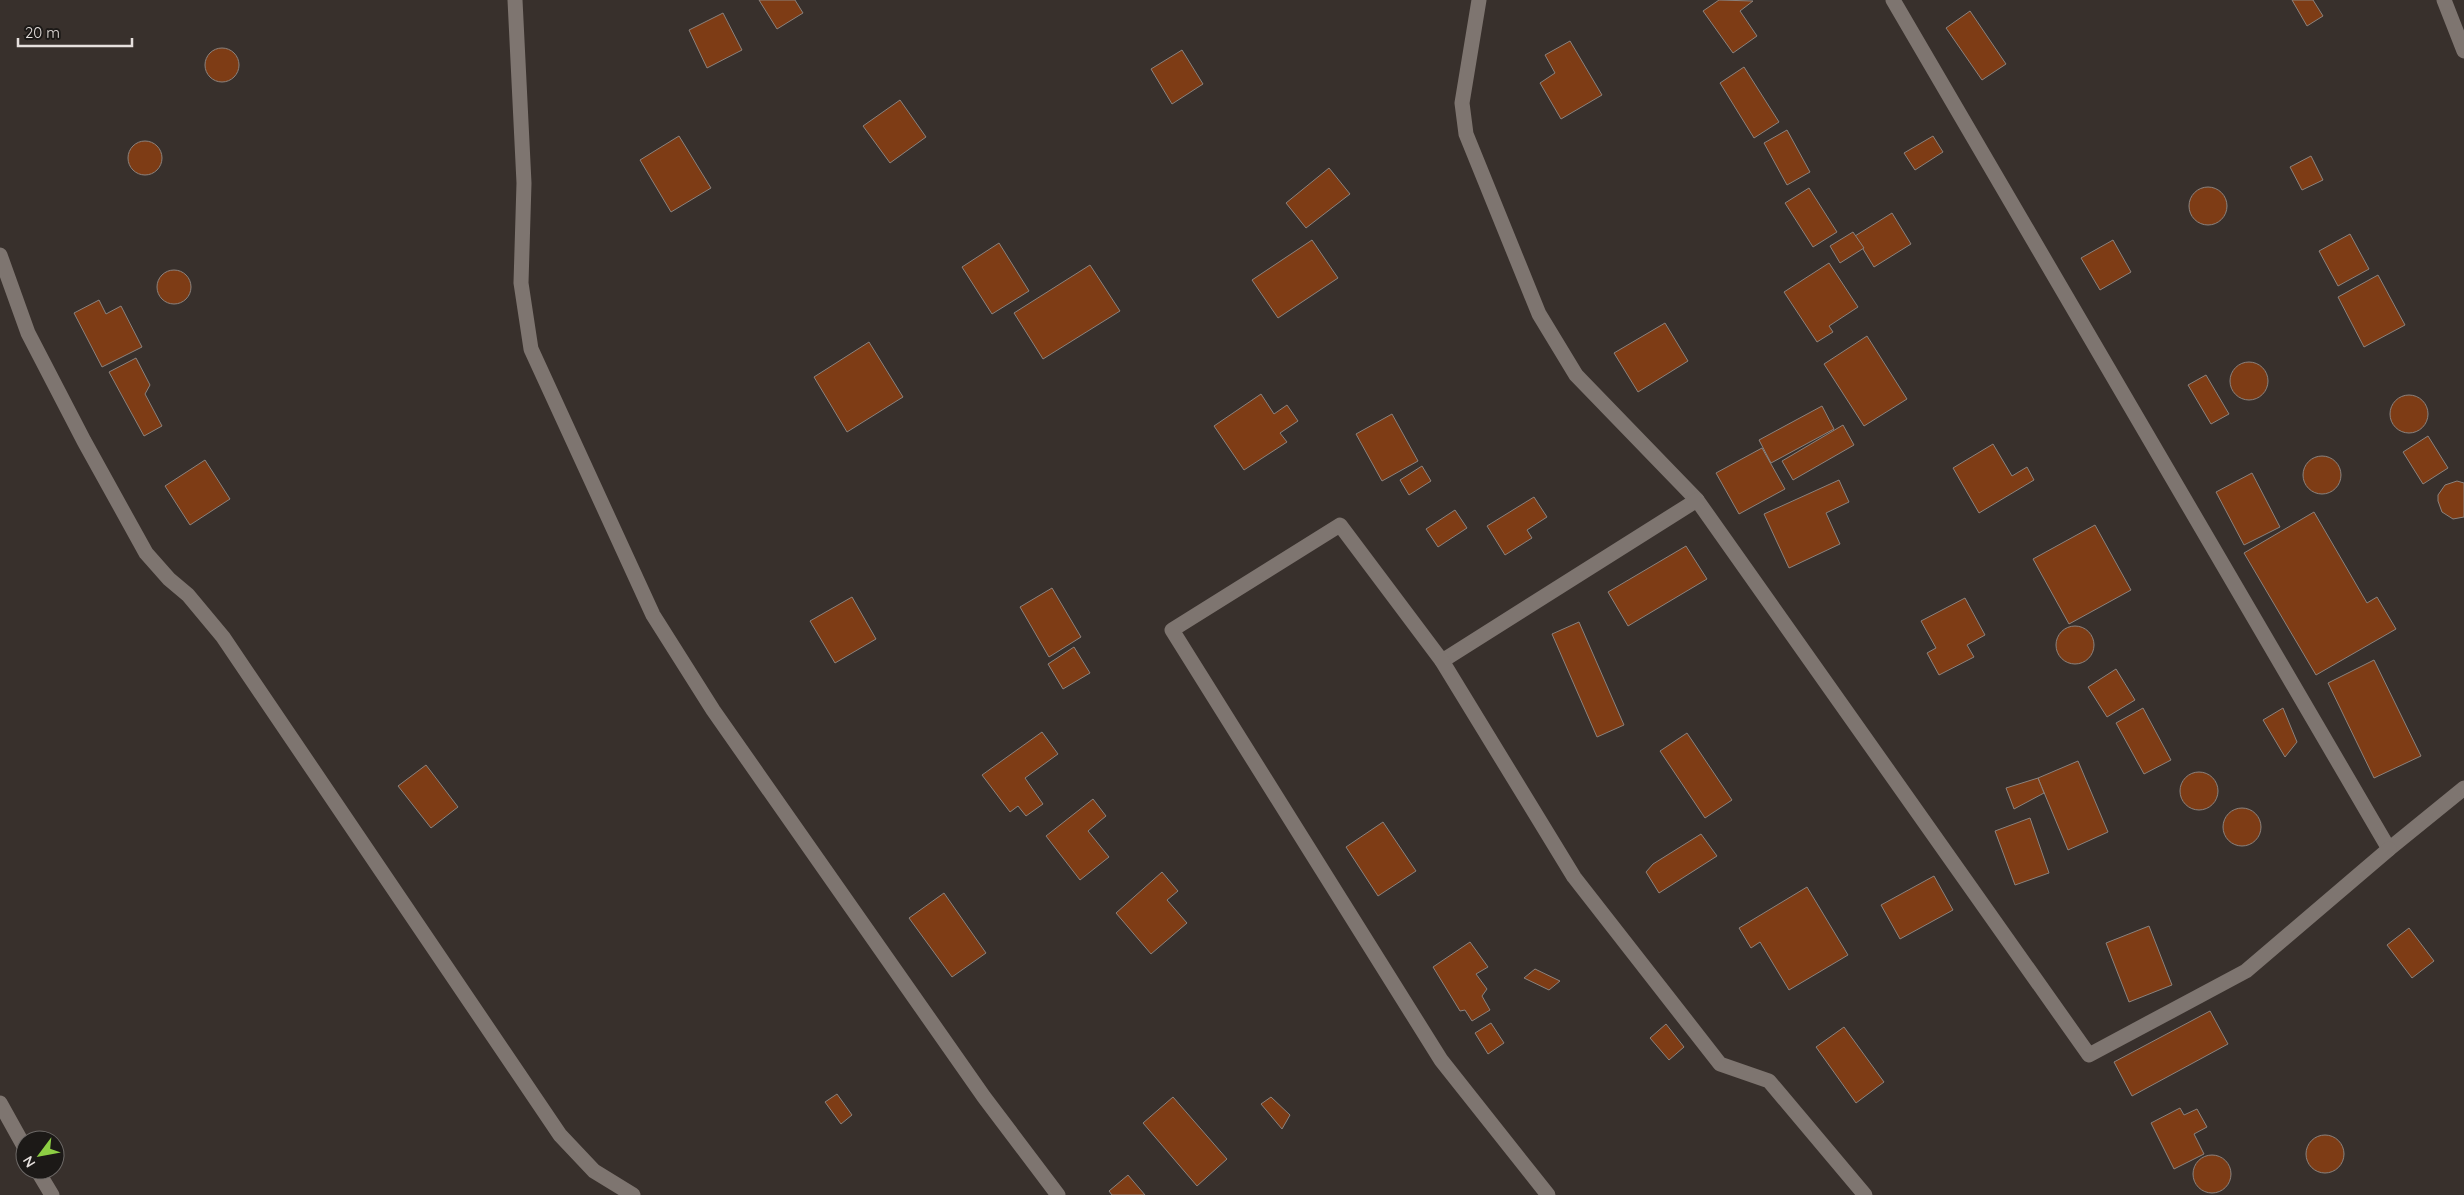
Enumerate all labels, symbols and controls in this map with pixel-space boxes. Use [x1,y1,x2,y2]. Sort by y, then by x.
scale bar [18,15,131,47]
text: 20 m [25,23,60,42]
north arrow [15,1130,65,1180]
text: N [19,1153,39,1171]

